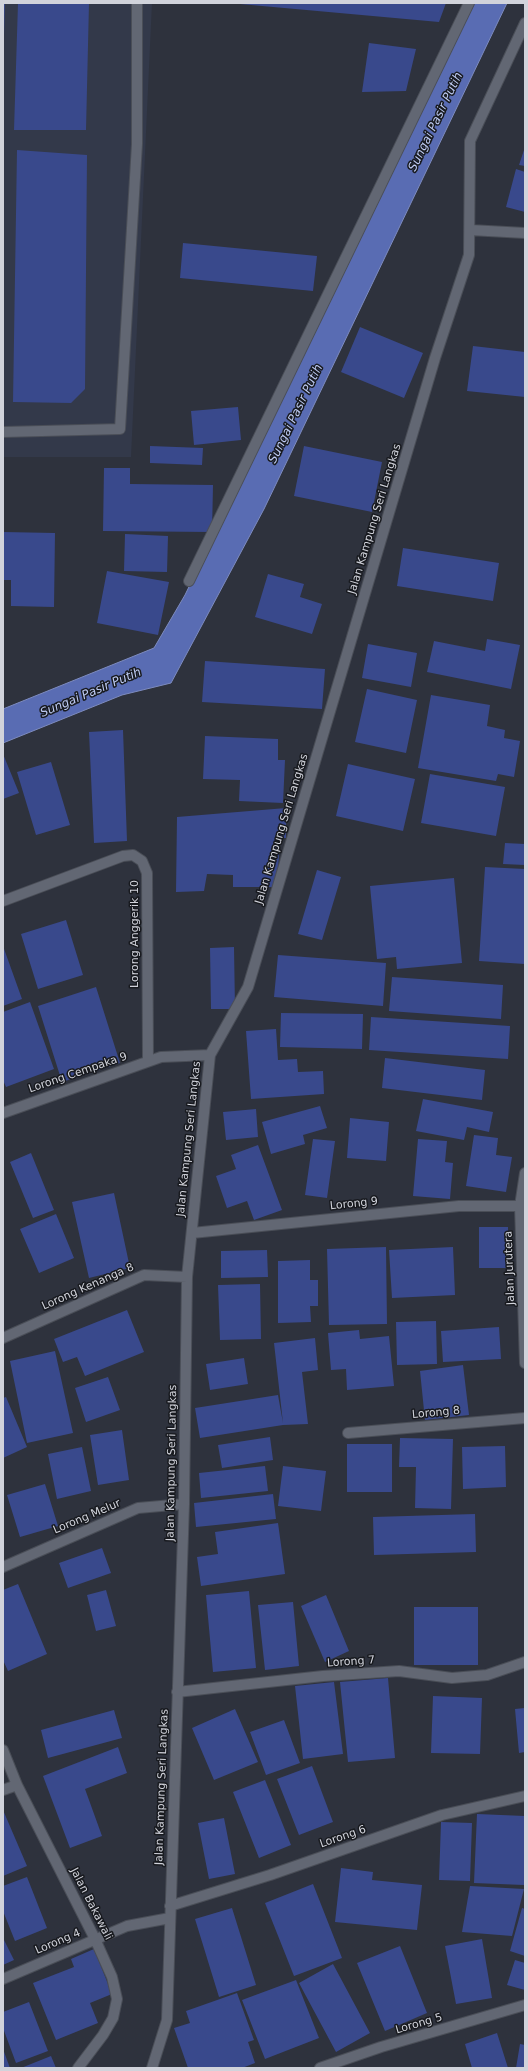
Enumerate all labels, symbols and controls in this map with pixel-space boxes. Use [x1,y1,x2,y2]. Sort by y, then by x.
water label: Sungai Pasir Putih [406,70,466,174]
water label: Sungai Pasir Putih [266,362,326,466]
street label: Jalan Kampung Seri Langkas [346,442,404,596]
water label: Sungai Pasir Putih [38,665,144,721]
street label: Jalan Kampung Seri Langkas [253,752,311,906]
street label: Lorong Anggerik 10 [128,880,142,988]
street label: Lorong Cempaka 9 [27,1050,129,1096]
street label: Jalan Kampung Seri Langkas [174,1061,204,1217]
street label: Lorong 9 [329,1195,379,1213]
street label: Jalan Jurutera [502,1231,518,1305]
street label: Lorong Kenanga 8 [40,1261,136,1313]
street label: Jalan Kampung Seri Langkas [164,1385,180,1541]
street label: Lorong 8 [411,1404,461,1422]
street label: Lorong Melur [51,1497,123,1537]
street label: Lorong 7 [327,1654,375,1670]
street label: Jalan Kampung Seri Langkas [153,1709,171,1865]
street label: Lorong 6 [318,1823,368,1851]
street label: Jalan Bakawali [67,1866,115,1942]
street label: Lorong 4 [33,1927,83,1957]
street label: Lorong 5 [394,2011,444,2037]

